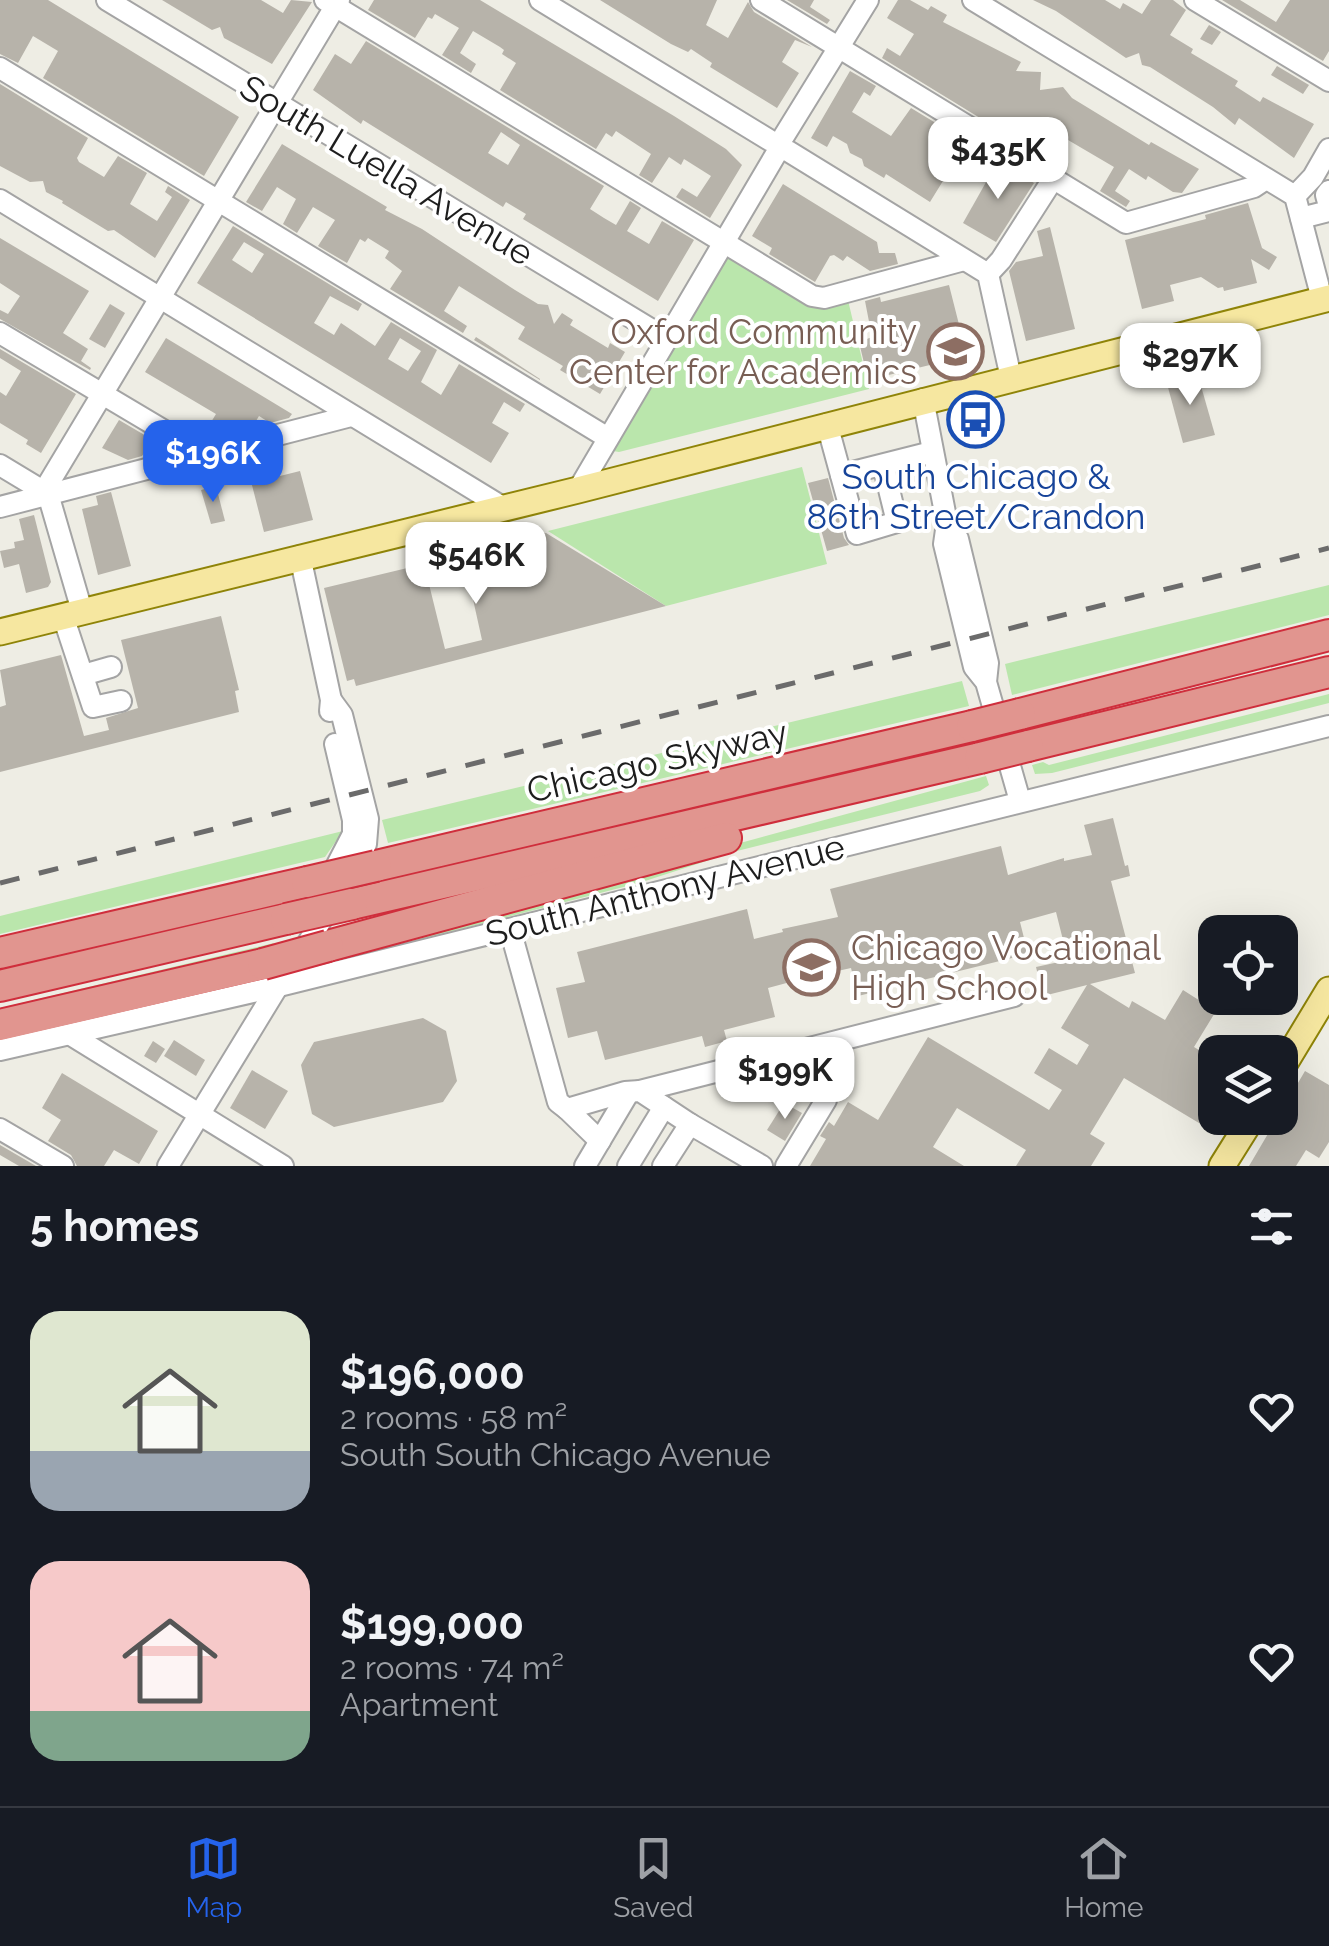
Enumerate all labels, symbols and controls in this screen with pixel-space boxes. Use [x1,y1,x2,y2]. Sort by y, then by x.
street label: South Luella Avenue [233,66,541,274]
pin: $435K [928,117,1068,202]
text: $435K [950,131,1046,168]
place label: Oxford Community Center for Academics [569,311,917,392]
school or university icon: Oxford Community Center for Academics [926,321,986,381]
pin: $297K [1120,323,1260,408]
text: $297K [1142,337,1238,374]
bus stop icon: South Chicago & 86th Street/Crandon [946,390,1006,450]
pin: $196K [143,420,283,505]
text: $196K [165,434,261,471]
place label: South Chicago & 86th Street/Crandon [807,456,1145,537]
pin: $546K [406,522,546,607]
text: $546K [427,536,525,573]
street label: Chicago Skyway [523,711,791,811]
street label: South Anthony Avenue [481,826,849,954]
map controls [1198,915,1298,1135]
button: locate [1198,915,1298,1015]
place label: Chicago Vocational High School [851,927,1162,1008]
school or university icon: Chicago Vocational High School [782,937,842,997]
button: layers [1198,1035,1298,1135]
pin: $199K [715,1037,855,1122]
text: $199K [737,1051,833,1088]
icon: filters [1244,1199,1299,1254]
text: 5 homes [30,1202,199,1251]
text: $196,000 [340,1350,525,1399]
icon: home [110,1351,230,1471]
icon: heart [1244,1384,1299,1439]
text: 2 rooms · 58 m² [340,1399,567,1436]
text: South South Chicago Avenue [340,1436,771,1473]
text: $199,000 [340,1600,524,1649]
icon: home [110,1601,230,1721]
icon: heart [1244,1634,1299,1689]
text: 2 rooms · 74 m² [340,1649,564,1686]
text: Apartment [340,1686,498,1723]
tab: Map [185,1831,242,1924]
tab: Saved [613,1831,693,1924]
tab: Home [1064,1831,1144,1924]

